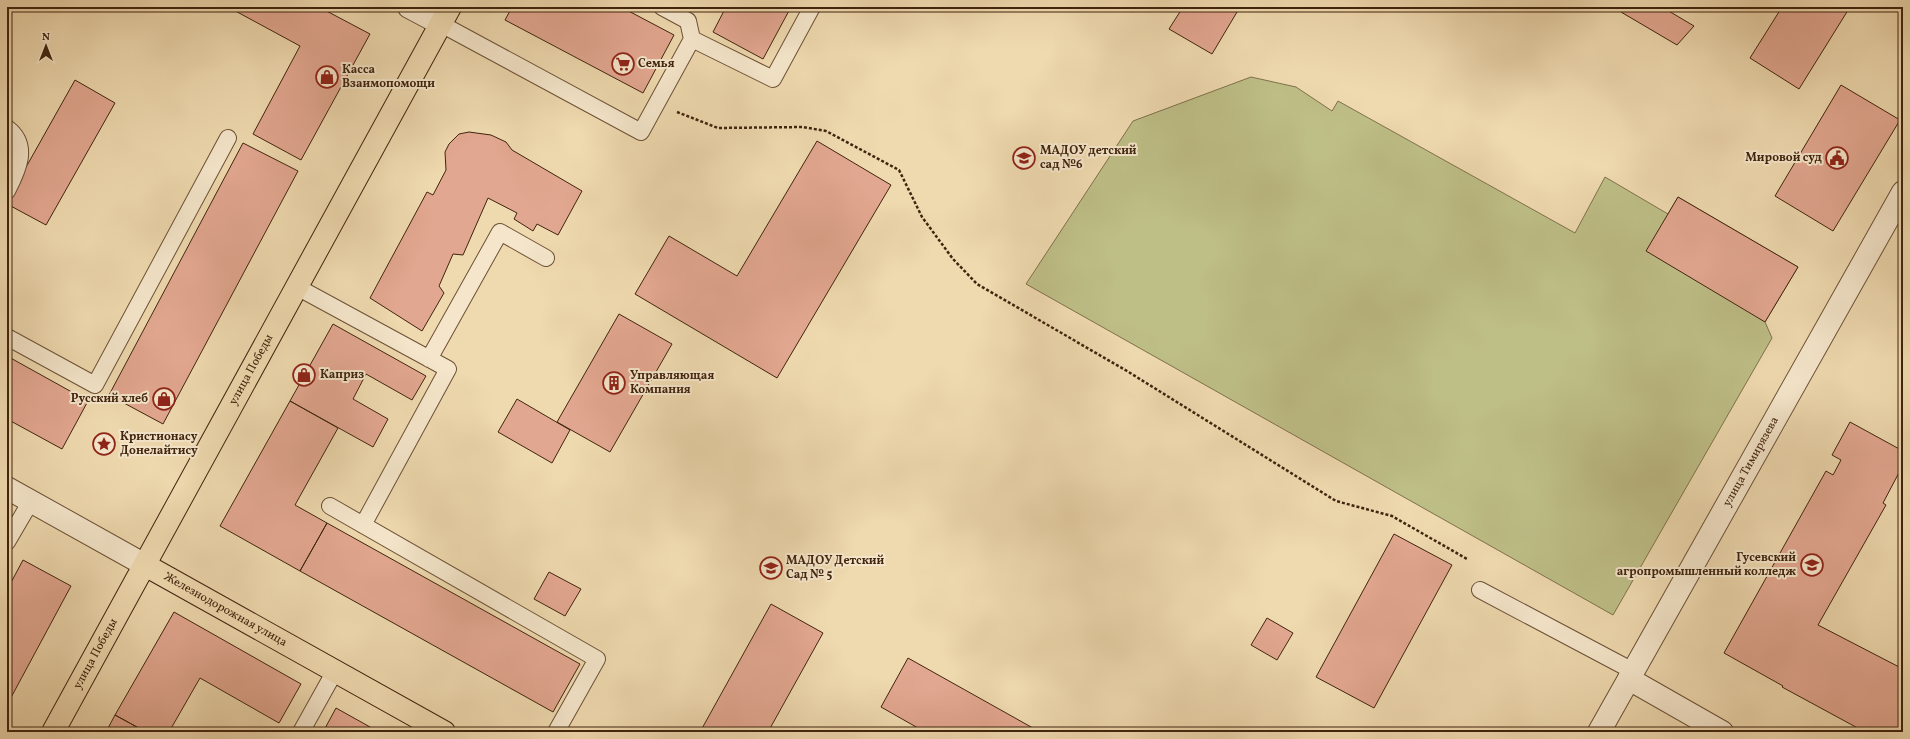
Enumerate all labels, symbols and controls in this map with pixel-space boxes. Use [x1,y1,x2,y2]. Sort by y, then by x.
north arrow [26,26,66,66]
text: N [42,30,50,45]
supermarket icon: Семья [610,51,636,77]
place label: Семья [638,56,675,72]
place label: Касса Взаимопомощи [342,62,435,92]
shop icon: Касса Взаимопомощи [314,64,340,90]
place label: МАДОУ детский сад №6 [1040,143,1137,173]
school or university icon: МАДОУ детский сад №6 [1011,145,1037,171]
public building icon: Мировой суд [1824,145,1850,171]
place label: Мировой суд [1745,150,1823,166]
street label: улица Победы [225,331,277,408]
shop icon: Каприз [291,362,317,388]
place label: Каприз [320,367,364,383]
place label: Управляющая Компания [630,368,714,398]
building icon: Управляющая Компания [601,370,627,396]
shop icon: Русский хлеб [151,386,177,412]
place label: Русский хлеб [71,391,148,407]
street label: улица Тимирязева [1719,414,1783,510]
place label: Кристионасу Донелайтису [120,429,198,459]
place icon: Кристионасу Донелайтису [91,431,117,457]
place label: Гусевский агропромышленный колледж [1617,550,1796,580]
school or university icon: Гусевский агропромышленный колледж [1799,552,1825,578]
place label: МАДОУ Детский Сад № 5 [786,553,885,583]
school or university icon: МАДОУ Детский Сад № 5 [758,555,784,581]
street label: Железнодорожная улица [161,569,290,651]
street label: улица Победы [70,615,122,692]

